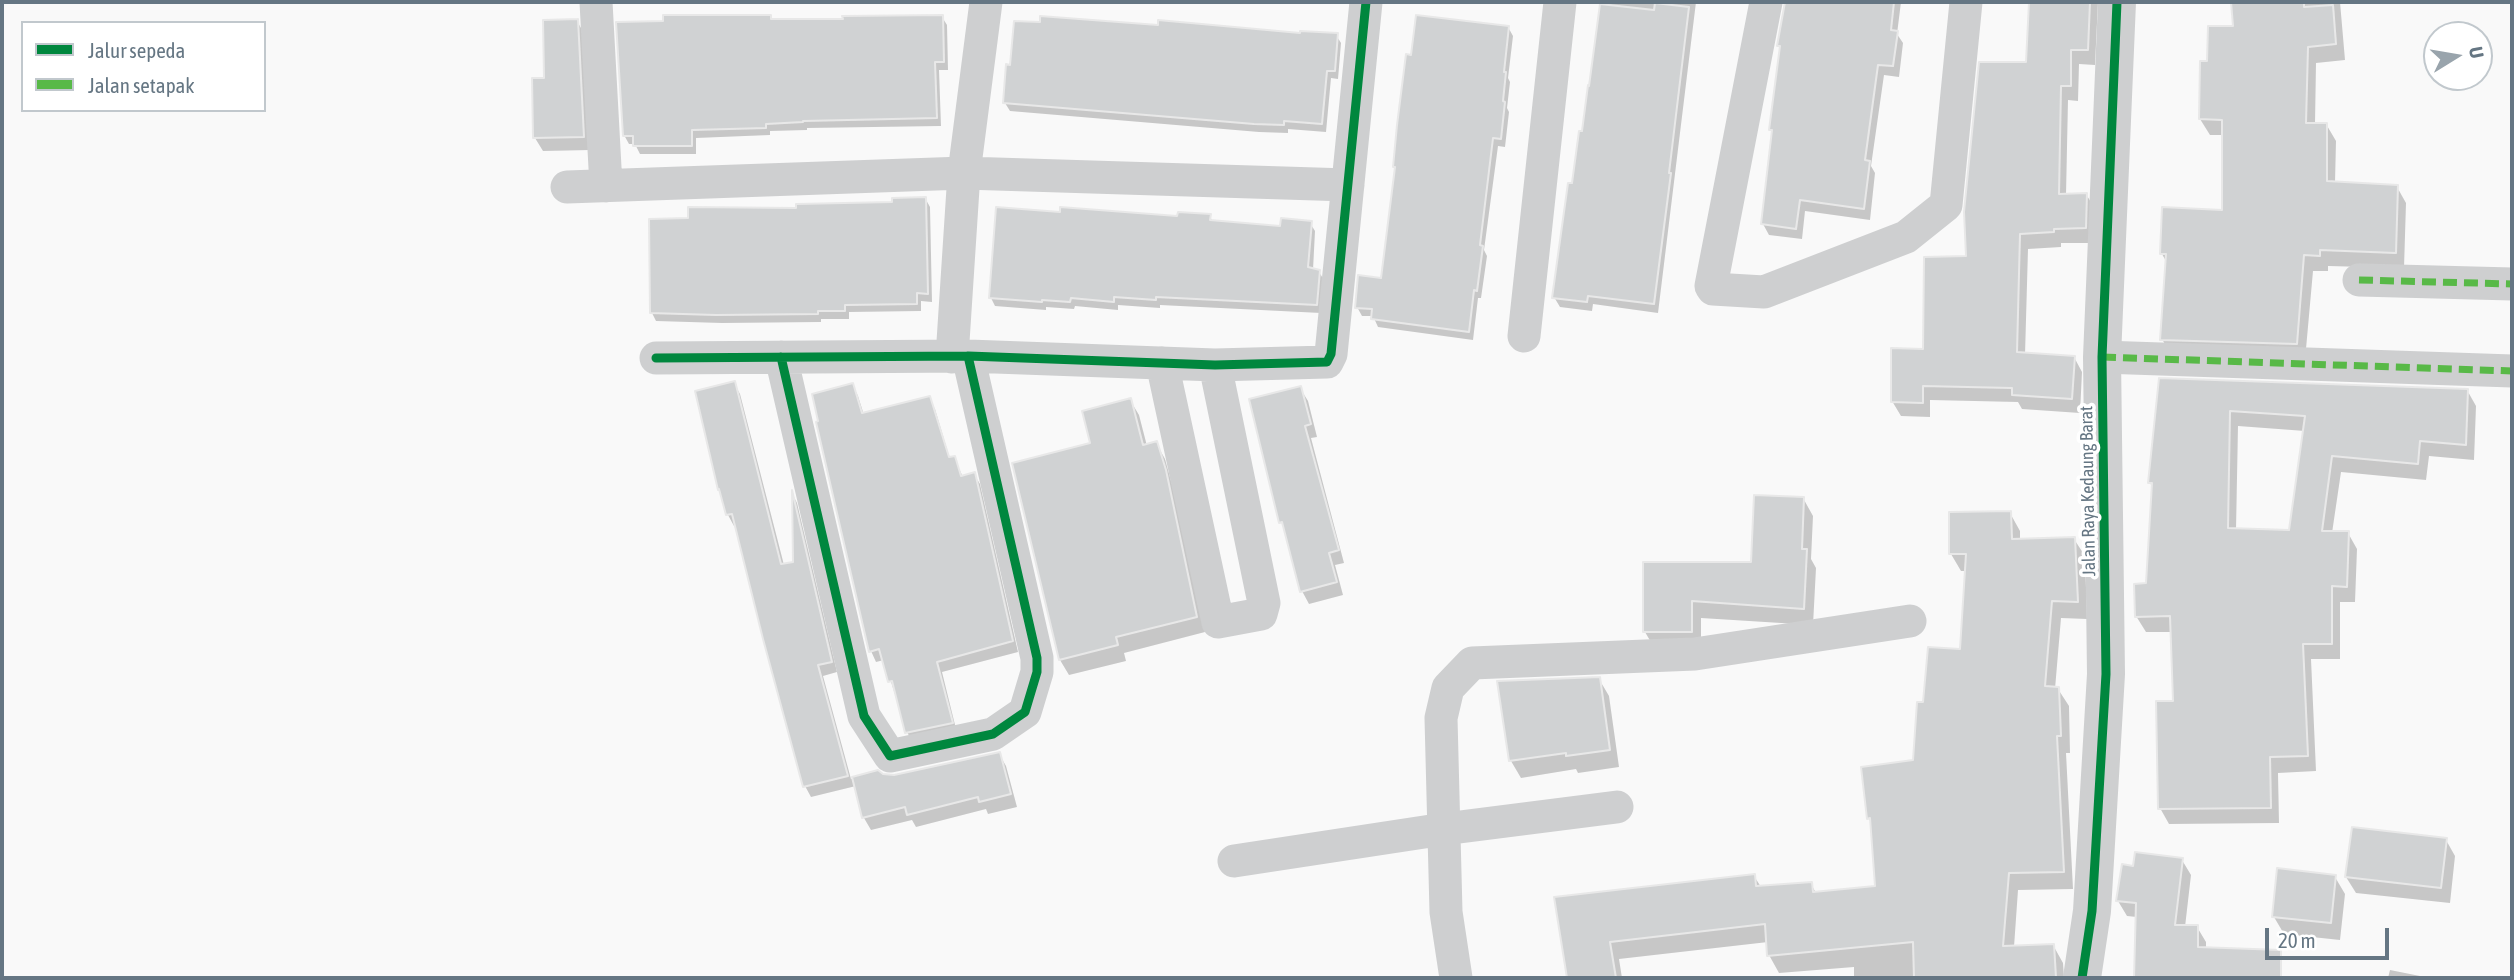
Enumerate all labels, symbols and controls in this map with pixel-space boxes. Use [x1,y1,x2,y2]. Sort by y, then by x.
legend [21,21,266,112]
north arrow [2423,21,2493,91]
text: Jalur sepeda [88,38,185,62]
text: U [2465,45,2489,60]
text: Jalan setapak [88,73,195,97]
street label: Jalan Raya Kedaung Barat [2076,406,2100,576]
scale bar [2269,914,2393,958]
text: 20 m [2278,928,2316,952]

